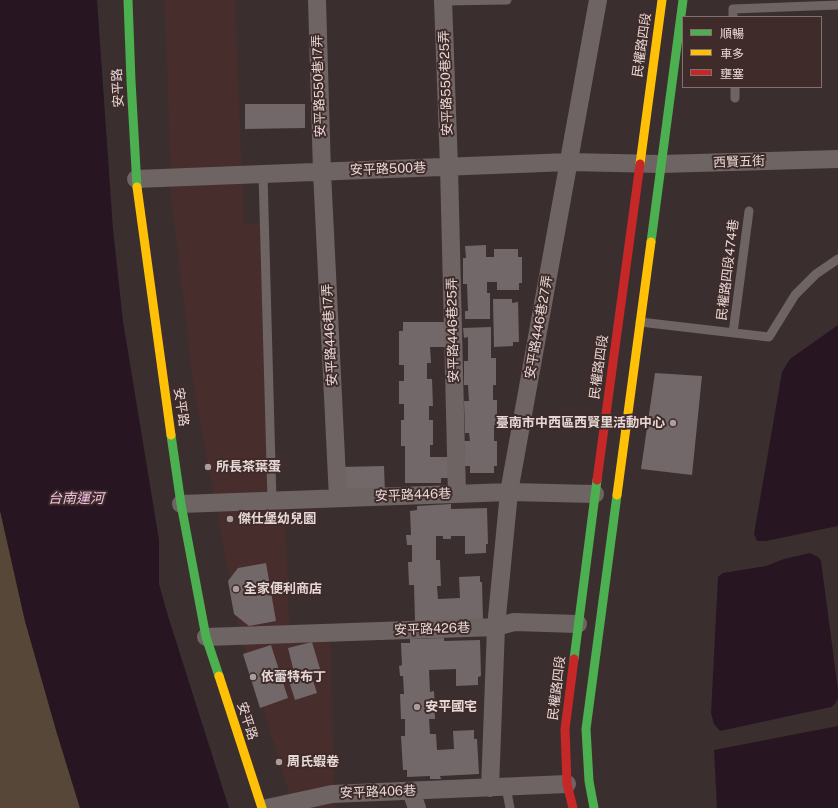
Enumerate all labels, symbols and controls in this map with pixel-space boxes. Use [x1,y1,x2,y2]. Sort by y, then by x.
street label: 民權路四段 [630,12,654,78]
legend [682,16,822,88]
text: 順暢 [720,27,744,41]
street label: 安平路550巷25弄 [436,30,456,136]
street label: 安平路550巷17弄 [309,34,329,138]
text: 車多 [720,47,744,61]
text: 壅塞 [720,67,744,81]
street label: 安平路 [109,68,127,108]
street label: 西賢五街 [713,153,765,171]
street label: 安平路500巷 [350,160,426,178]
street label: 民權路四段474巷 [714,219,742,321]
street label: 安平路446巷27弄 [522,274,556,380]
street label: 安平路446巷25弄 [444,277,462,383]
street label: 安平路446巷17弄 [320,283,340,387]
street label: 民權路四段 [587,334,611,400]
street label: 安平路 [171,387,191,427]
place label: 臺南市中西區西賢里活動中心 [496,415,665,431]
marker: 臺南市中西區西賢里活動中心 [668,418,678,428]
place label: 所長茶葉蛋 [216,459,281,475]
marker: 所長茶葉蛋 [203,462,213,472]
street label: 安平路446巷 [375,486,451,504]
water label: 台南運河 [48,491,104,507]
place label: 傑仕堡幼兒園 [238,511,316,527]
marker: 傑仕堡幼兒園 [225,514,235,524]
place label: 全家便利商店 [244,581,322,597]
marker: 全家便利商店 [231,584,241,594]
street label: 安平路426巷 [394,620,470,638]
street label: 民權路四段 [545,655,569,721]
place label: 依蕾特布丁 [261,669,326,685]
marker: 依蕾特布丁 [248,672,258,682]
place label: 安平國宅 [425,699,477,715]
street label: 安平路 [234,700,260,742]
marker: 安平國宅 [412,702,422,712]
place label: 周氏蝦卷 [287,754,339,770]
marker: 周氏蝦卷 [274,757,284,767]
street label: 安平路406巷 [340,783,416,801]

